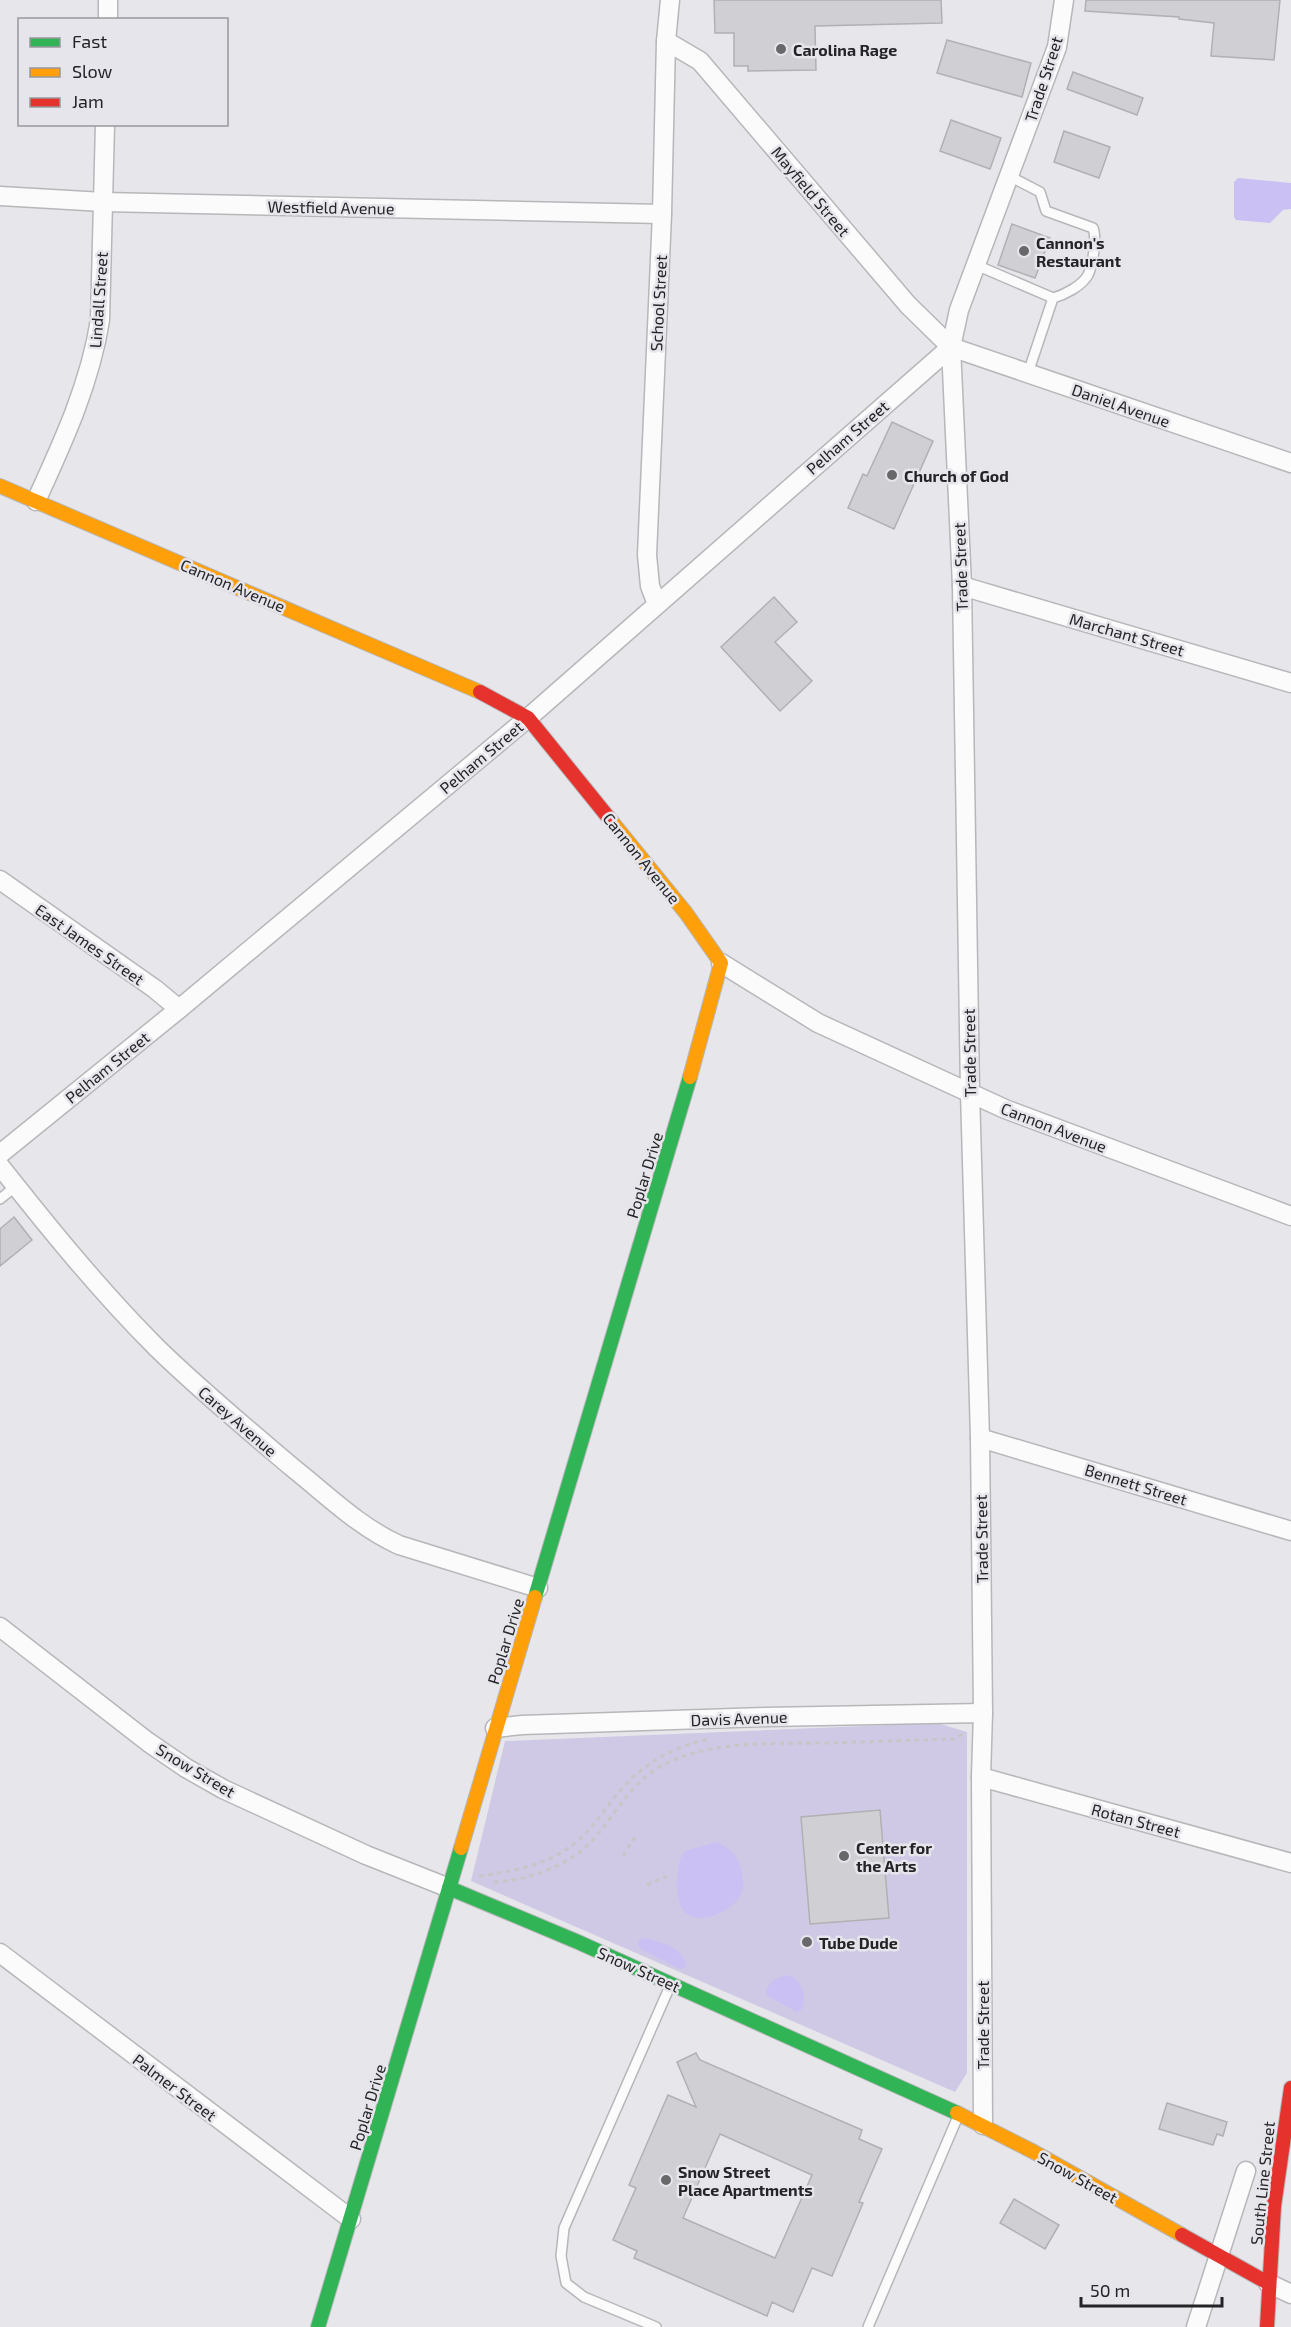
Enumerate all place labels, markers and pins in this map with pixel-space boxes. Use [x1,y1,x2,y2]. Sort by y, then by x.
place label: Carolina Rage [793,40,897,59]
marker: Carolina Rage [774,42,788,56]
place label: Cannon's Restaurant [1036,233,1121,270]
marker: Cannon's Restaurant [1017,244,1031,258]
place label: Church of God [904,466,1009,485]
marker: Church of God [885,468,899,482]
place label: Center for the Arts [856,1838,932,1875]
marker: Center for the Arts [837,1849,851,1863]
place label: Tube Dude [819,1933,898,1952]
marker: Tube Dude [800,1935,814,1949]
place label: Snow Street Place Apartments [678,2162,813,2199]
marker: Snow Street Place Apartments [659,2173,673,2187]

